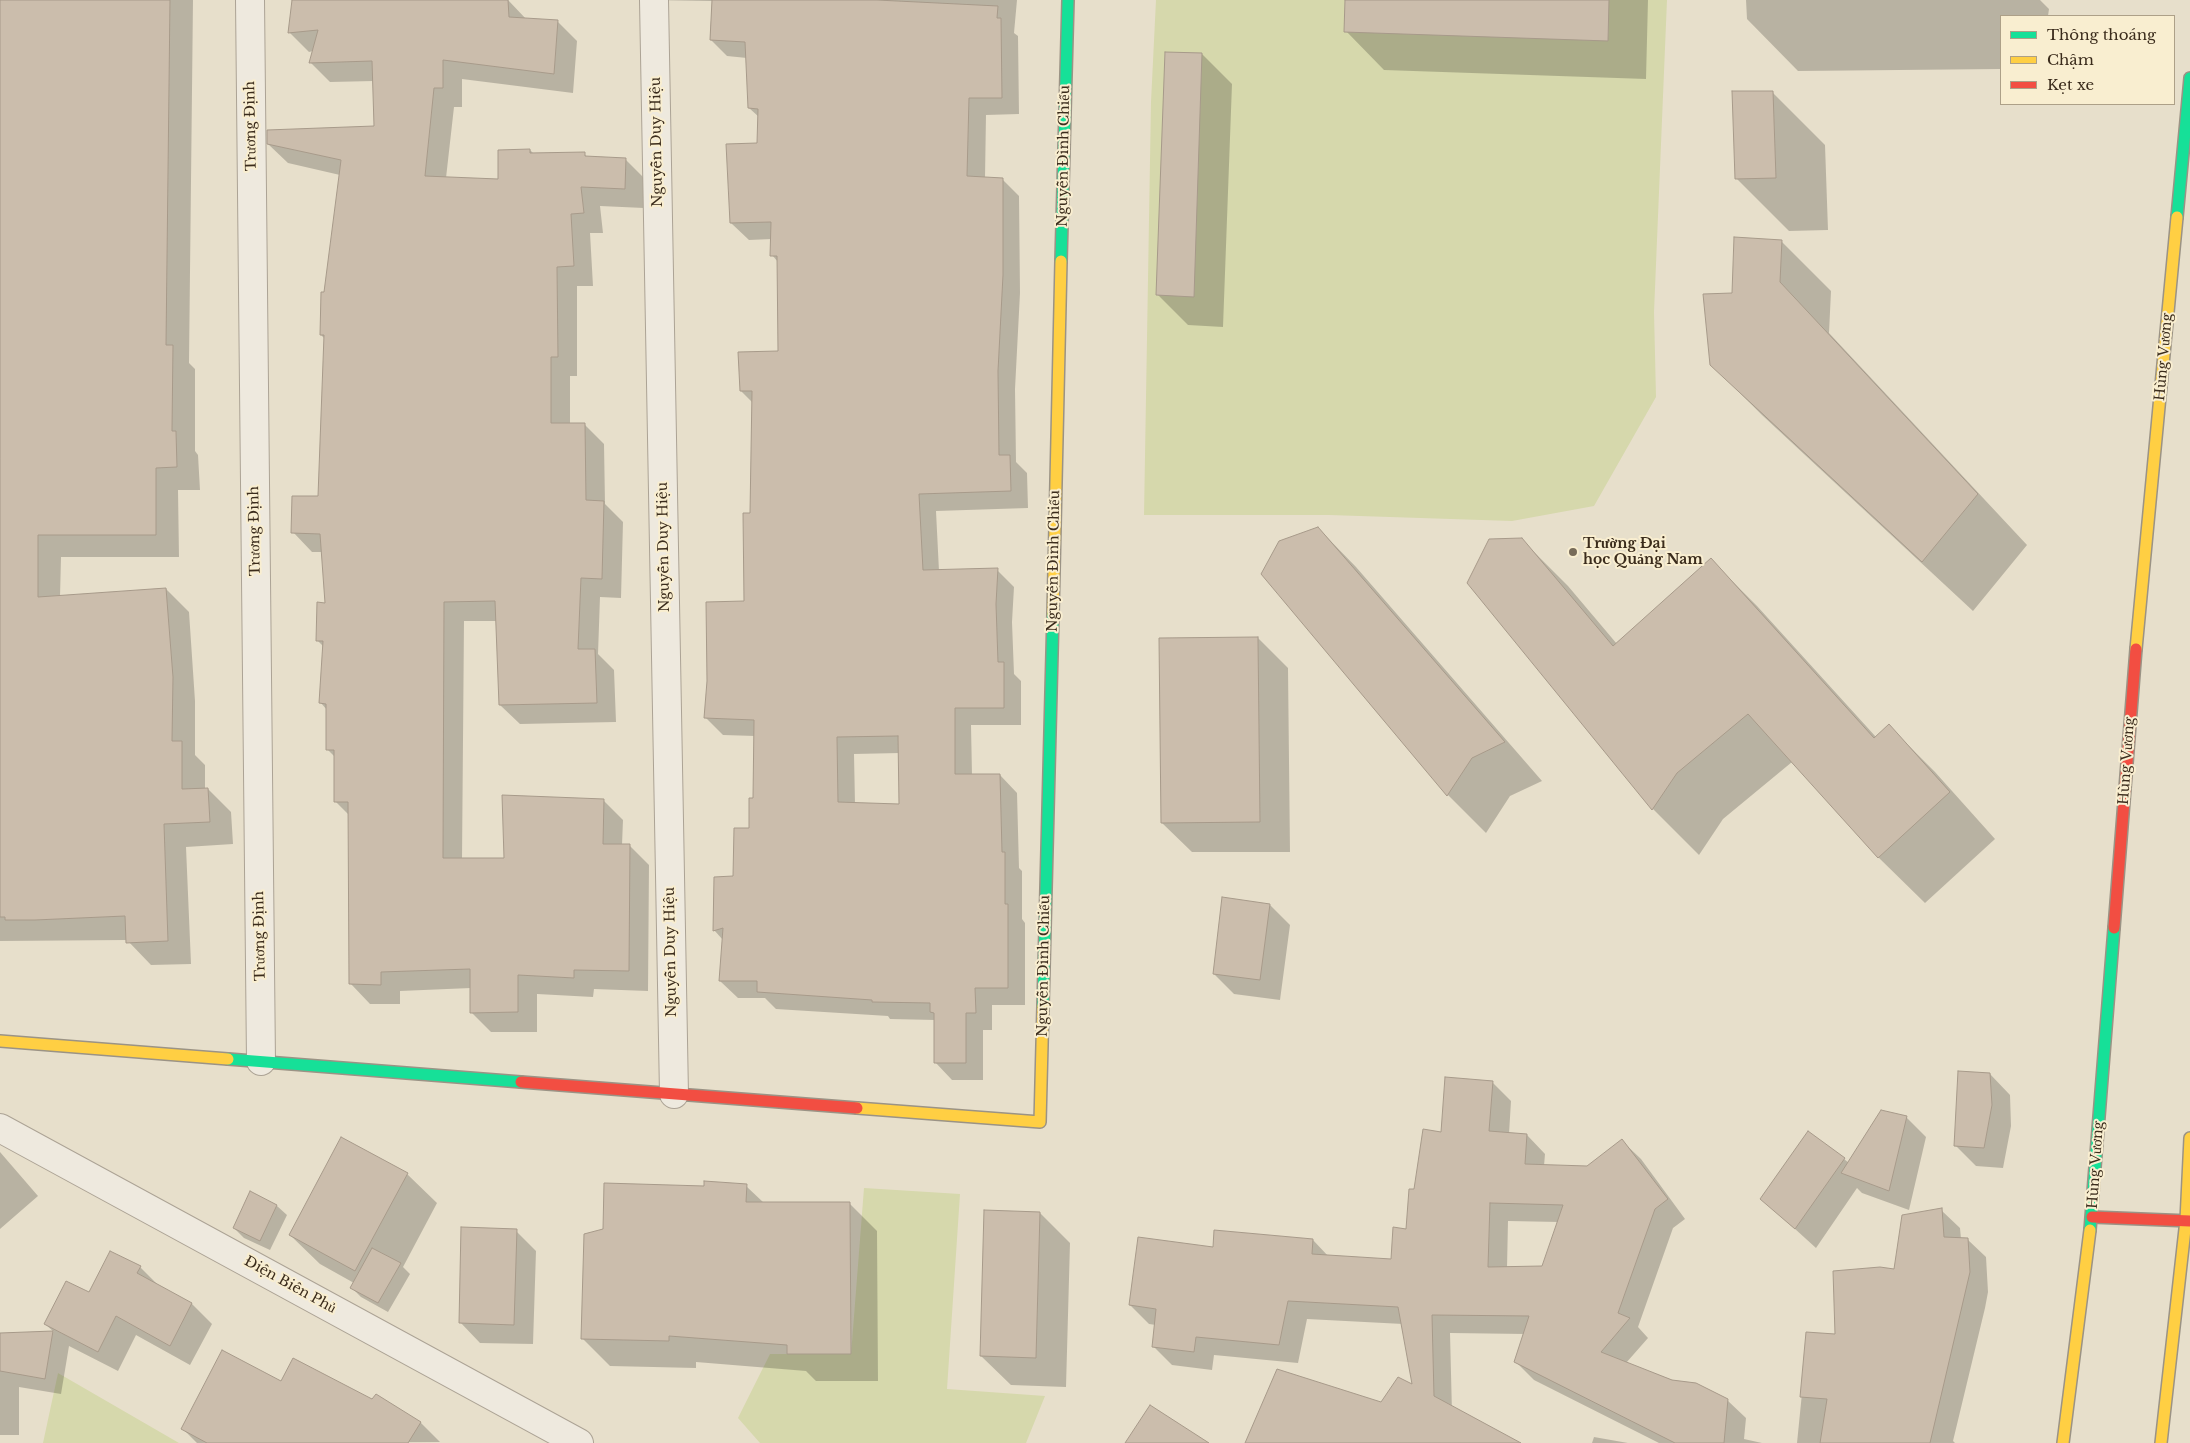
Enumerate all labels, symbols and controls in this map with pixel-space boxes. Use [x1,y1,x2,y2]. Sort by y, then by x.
legend [2000,15,2175,105]
text: Thông thoáng [2047,25,2156,44]
text: Chậm [2047,50,2094,69]
text: Kẹt xe [2047,75,2094,94]
street label: Nguyễn Duy Hiệu [647,77,667,207]
street label: Trương Định [242,81,260,171]
street label: Nguyễn Đình Chiểu [1054,85,1074,227]
street label: Hùng Vương [2152,312,2176,402]
street label: Nguyễn Duy Hiệu [654,482,674,612]
street label: Trương Định [246,486,264,576]
street label: Nguyễn Đình Chiểu [1044,490,1064,632]
place label: Trường Đại học Quảng Nam [1583,536,1703,568]
marker: Trường Đại học Quảng Nam [1567,546,1579,558]
street label: Hùng Vương [2116,716,2138,806]
street label: Nguyễn Duy Hiệu [661,887,681,1017]
street label: Trương Định [251,891,269,981]
street label: Nguyễn Đình Chiểu [1034,895,1054,1037]
street label: Hùng Vương [2085,1120,2107,1210]
street label: Điện Biên Phủ [241,1253,339,1317]

